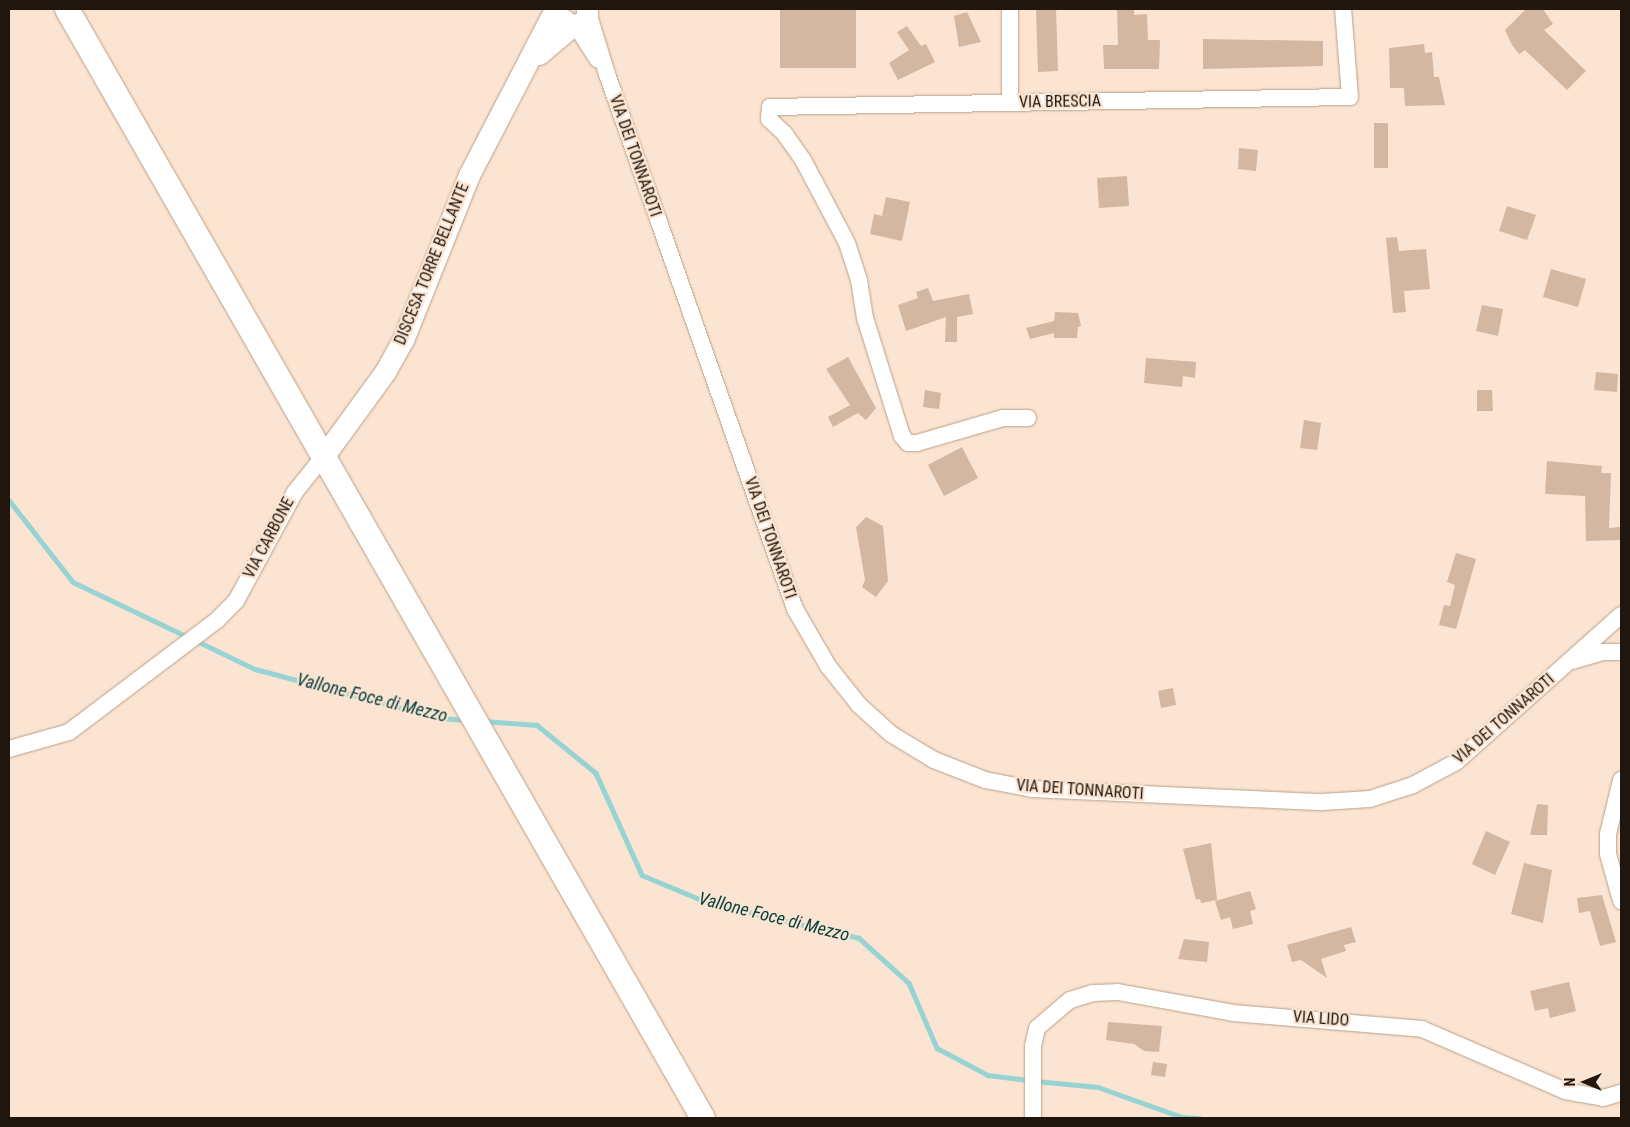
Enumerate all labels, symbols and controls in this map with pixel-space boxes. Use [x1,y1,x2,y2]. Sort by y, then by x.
street label: VIA DEI TONNAROTI [605,92,665,220]
street label: VIA BRESCIA [1019,92,1101,112]
street label: DISCESA TORRE BELLANTE [391,180,473,348]
street label: VIA DEI TONNAROTI [740,474,800,602]
street label: VIA CARBONE [240,494,298,582]
water label: Vallone Foce di Mezzo [294,669,450,727]
street label: VIA DEI TONNAROTI [1449,670,1559,768]
street label: VIA DEI TONNAROTI [1016,776,1144,804]
water label: Vallone Foce di Mezzo [696,888,852,946]
street label: VIA LIDO [1292,1007,1350,1031]
north arrow [1560,1057,1610,1107]
text: N [1562,1078,1578,1086]

